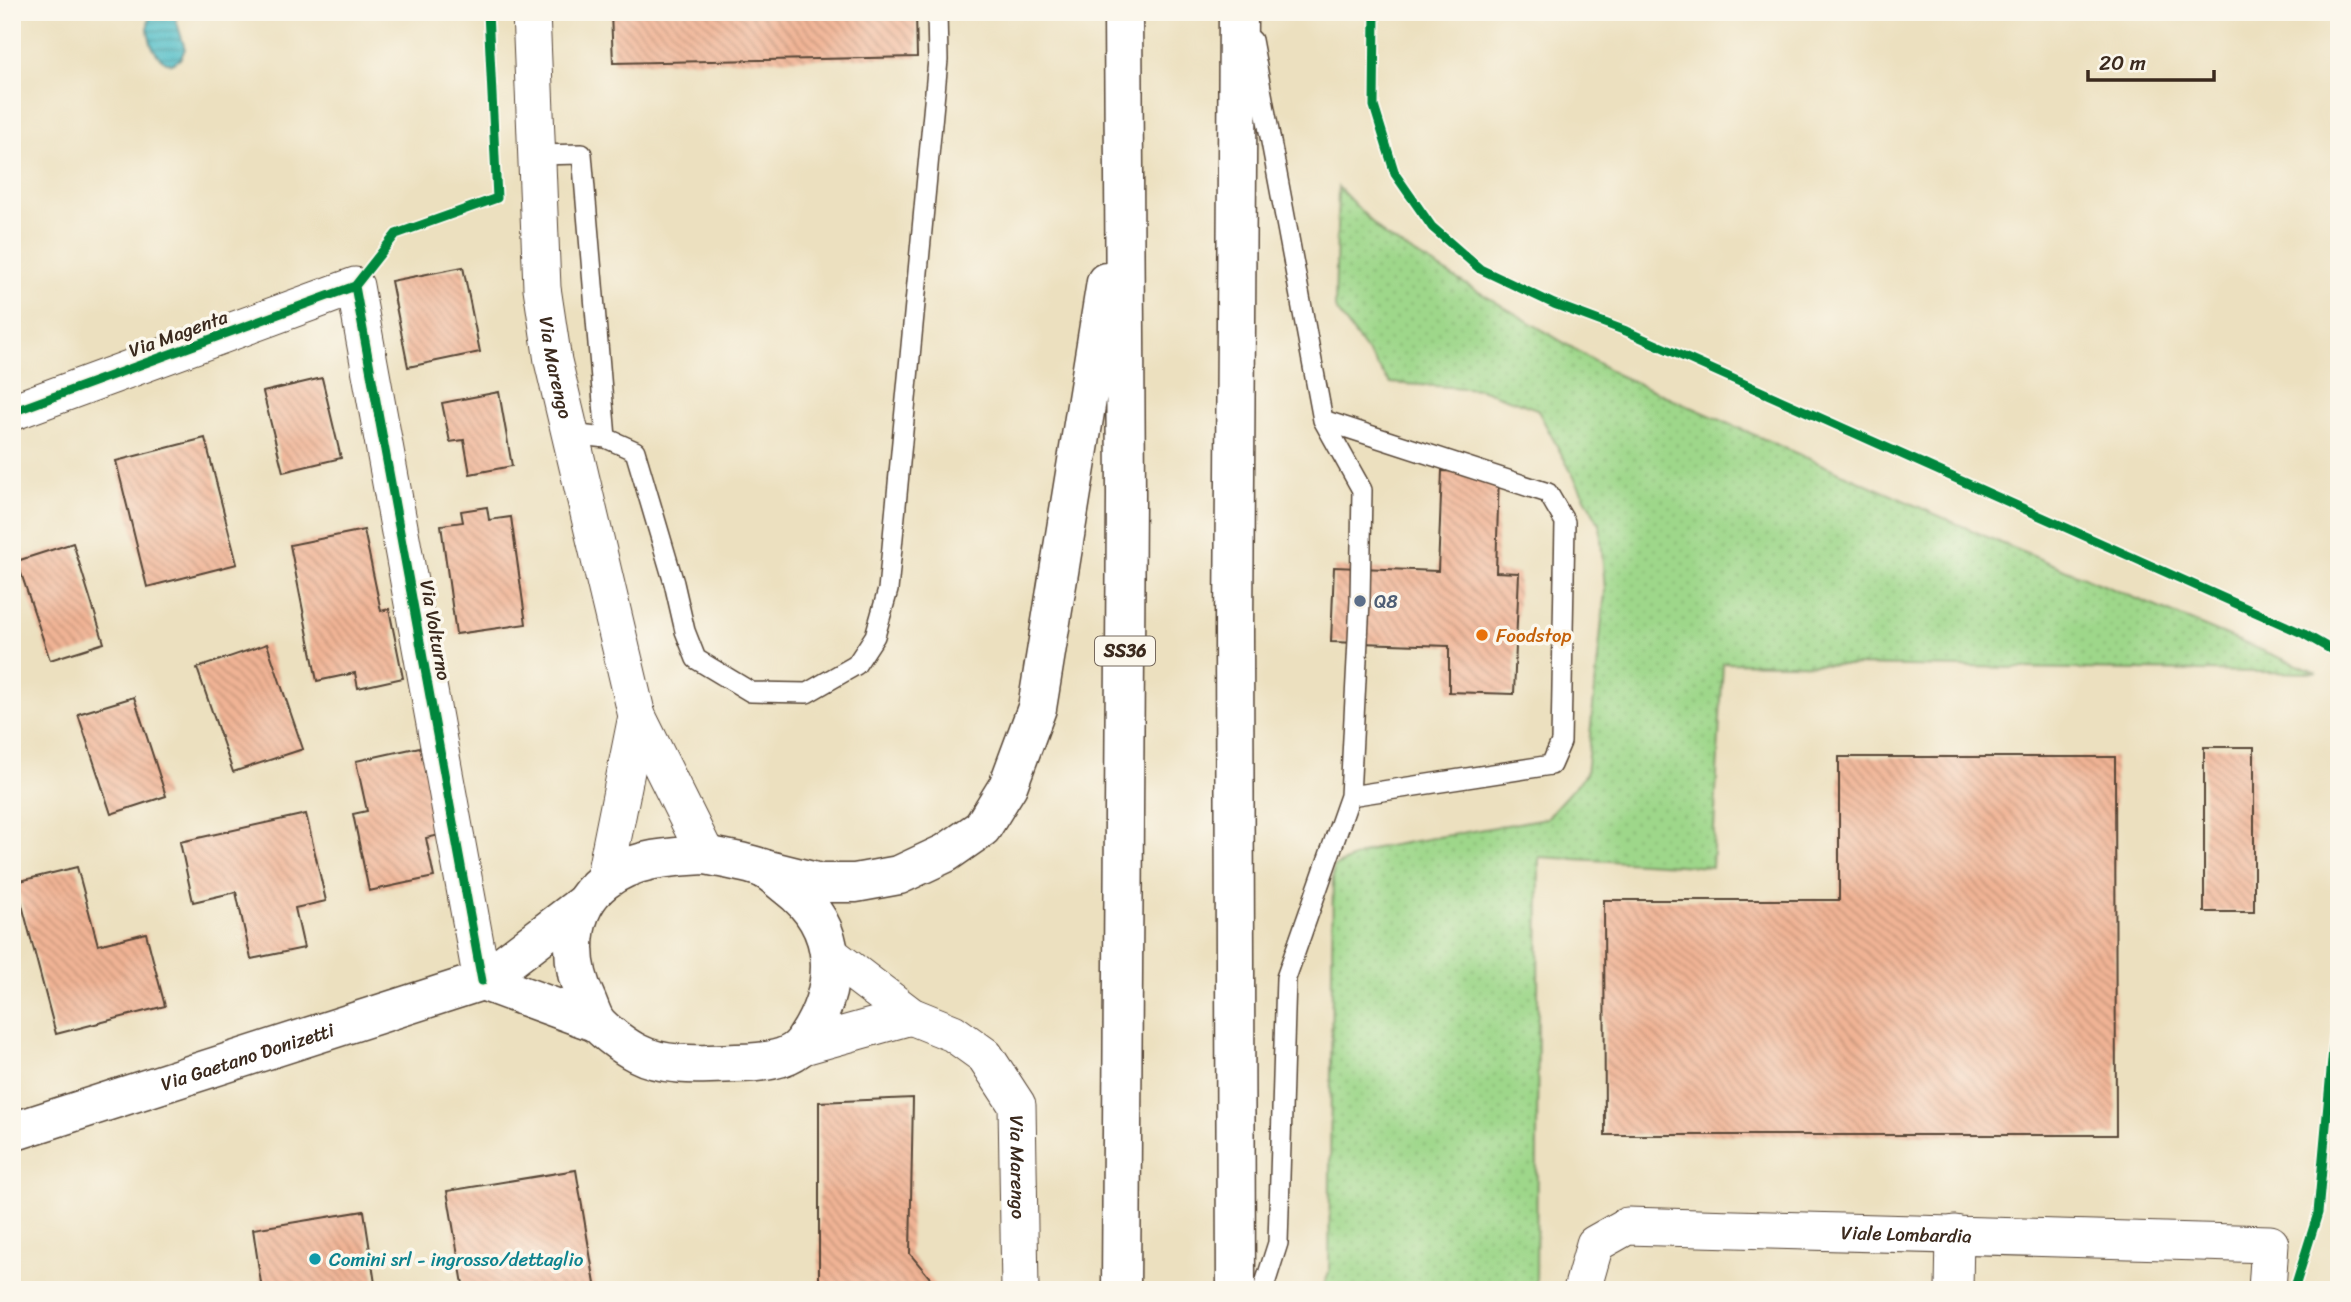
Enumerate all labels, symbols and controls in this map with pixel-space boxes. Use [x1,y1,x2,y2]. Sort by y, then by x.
scale bar [2088,38,2214,82]
text: 20 m [2099,44,2146,82]
street label: Via Magenta [124,300,233,367]
street label: Via Marengo [529,314,582,423]
street label: Via Volturno [410,577,461,683]
place label: Q8 [1374,585,1398,618]
marker: Q8 [1352,593,1368,609]
place label: Foodstop [1496,619,1572,652]
marker: Foodstop [1474,627,1490,643]
road number: SS36 [1095,636,1155,666]
street label: Via Gaetano Donizetti [156,1013,339,1100]
street label: Via Marengo [1000,1115,1035,1220]
street label: Viale Lombardia [1840,1216,1973,1253]
place label: Comini srl - ingrosso/dettaglio [329,1243,584,1276]
marker: Comini srl - ingrosso/dettaglio [307,1251,323,1267]

